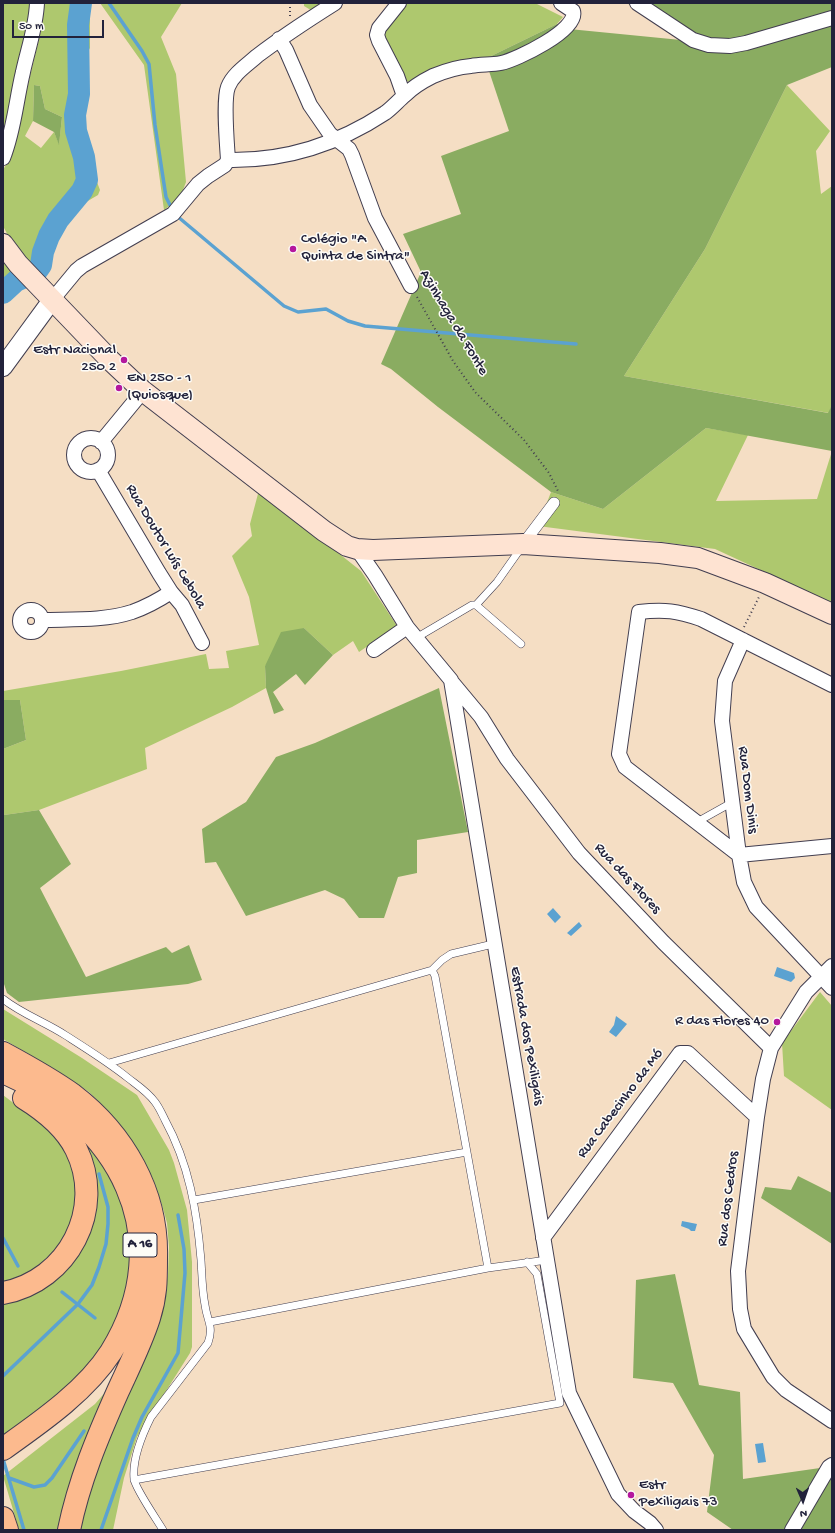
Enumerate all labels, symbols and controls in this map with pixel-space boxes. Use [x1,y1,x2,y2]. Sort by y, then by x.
scale bar [14,12,106,38]
text: 50 m [19,20,44,34]
place label: Colégio "A Quinta de Sintra" [301,231,410,266]
marker: Colégio "A Quinta de Sintra" [288,244,298,254]
street label: Azinhaga da Fonte [414,267,492,379]
place label: Estr Nacional 250 2 [33,342,116,377]
marker: Estr Nacional 250 2 [119,355,129,365]
place label: EN 250 - 1 (Quiosque) [127,370,193,405]
marker: EN 250 - 1 (Quiosque) [114,383,124,393]
street label: Rua Doutor Luís Cebola [121,481,209,613]
street label: Rua Dom Dinis [733,745,761,835]
street label: Rua das Flores [590,840,664,918]
street label: Estrada dos Pexiligais [505,965,547,1107]
place label: R das Flores 40 [675,1013,769,1031]
marker: R das Flores 40 [772,1017,782,1027]
street label: Rua Cabecinho da Mó [574,1046,668,1162]
street label: Rua dos Cedros [714,1150,744,1248]
road number: A 16 [123,1233,157,1257]
place label: Estr Pexiligais 73 [639,1477,717,1512]
north arrow [783,1481,823,1521]
marker: Estr Pexiligais 73 [626,1490,636,1500]
text: N [800,1507,807,1519]

